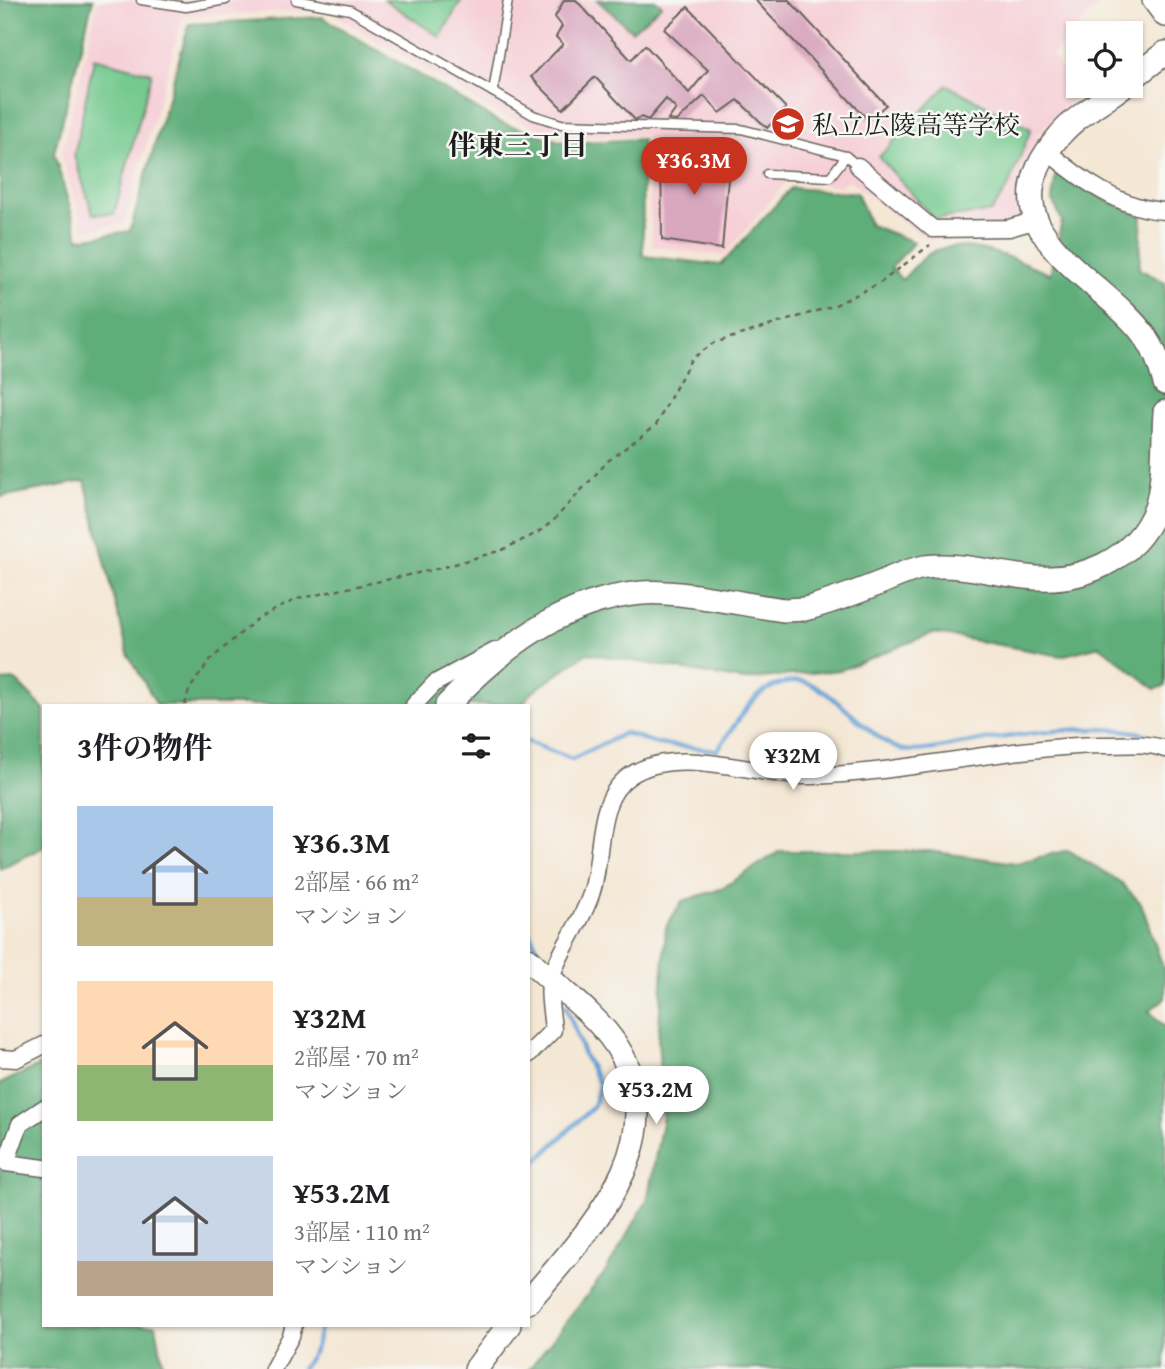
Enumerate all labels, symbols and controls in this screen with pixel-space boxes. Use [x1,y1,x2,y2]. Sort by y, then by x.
map controls [1066,21,1143,98]
button: locate [1066,21,1143,98]
school or university icon: 私立広陵高等学校 [769,105,807,143]
place label: 私立広陵高等学校 [812,105,1020,144]
district label: 伴東三丁目 [448,124,588,165]
pin: ¥36.3M [637,138,751,197]
text: ¥36.3M [657,143,731,176]
text: 3件の物件 [77,725,213,769]
icon: filters [457,727,495,765]
pin: ¥32M [752,732,834,792]
text: ¥32M [765,738,821,771]
text: ¥36.3M [294,820,390,864]
icon: home [133,834,217,918]
text: 2部屋 · 66 m² [294,865,419,898]
text: マンション [294,899,408,932]
text: ¥32M [294,995,366,1039]
icon: home [133,1009,217,1093]
text: 2部屋 · 70 m² [294,1040,419,1073]
pin: ¥53.2M [599,1066,713,1126]
text: ¥53.2M [619,1072,693,1105]
text: マンション [294,1074,408,1107]
text: ¥53.2M [294,1170,390,1214]
icon: home [133,1184,217,1268]
text: 3部屋 · 110 m² [294,1215,430,1248]
text: マンション [294,1249,408,1282]

